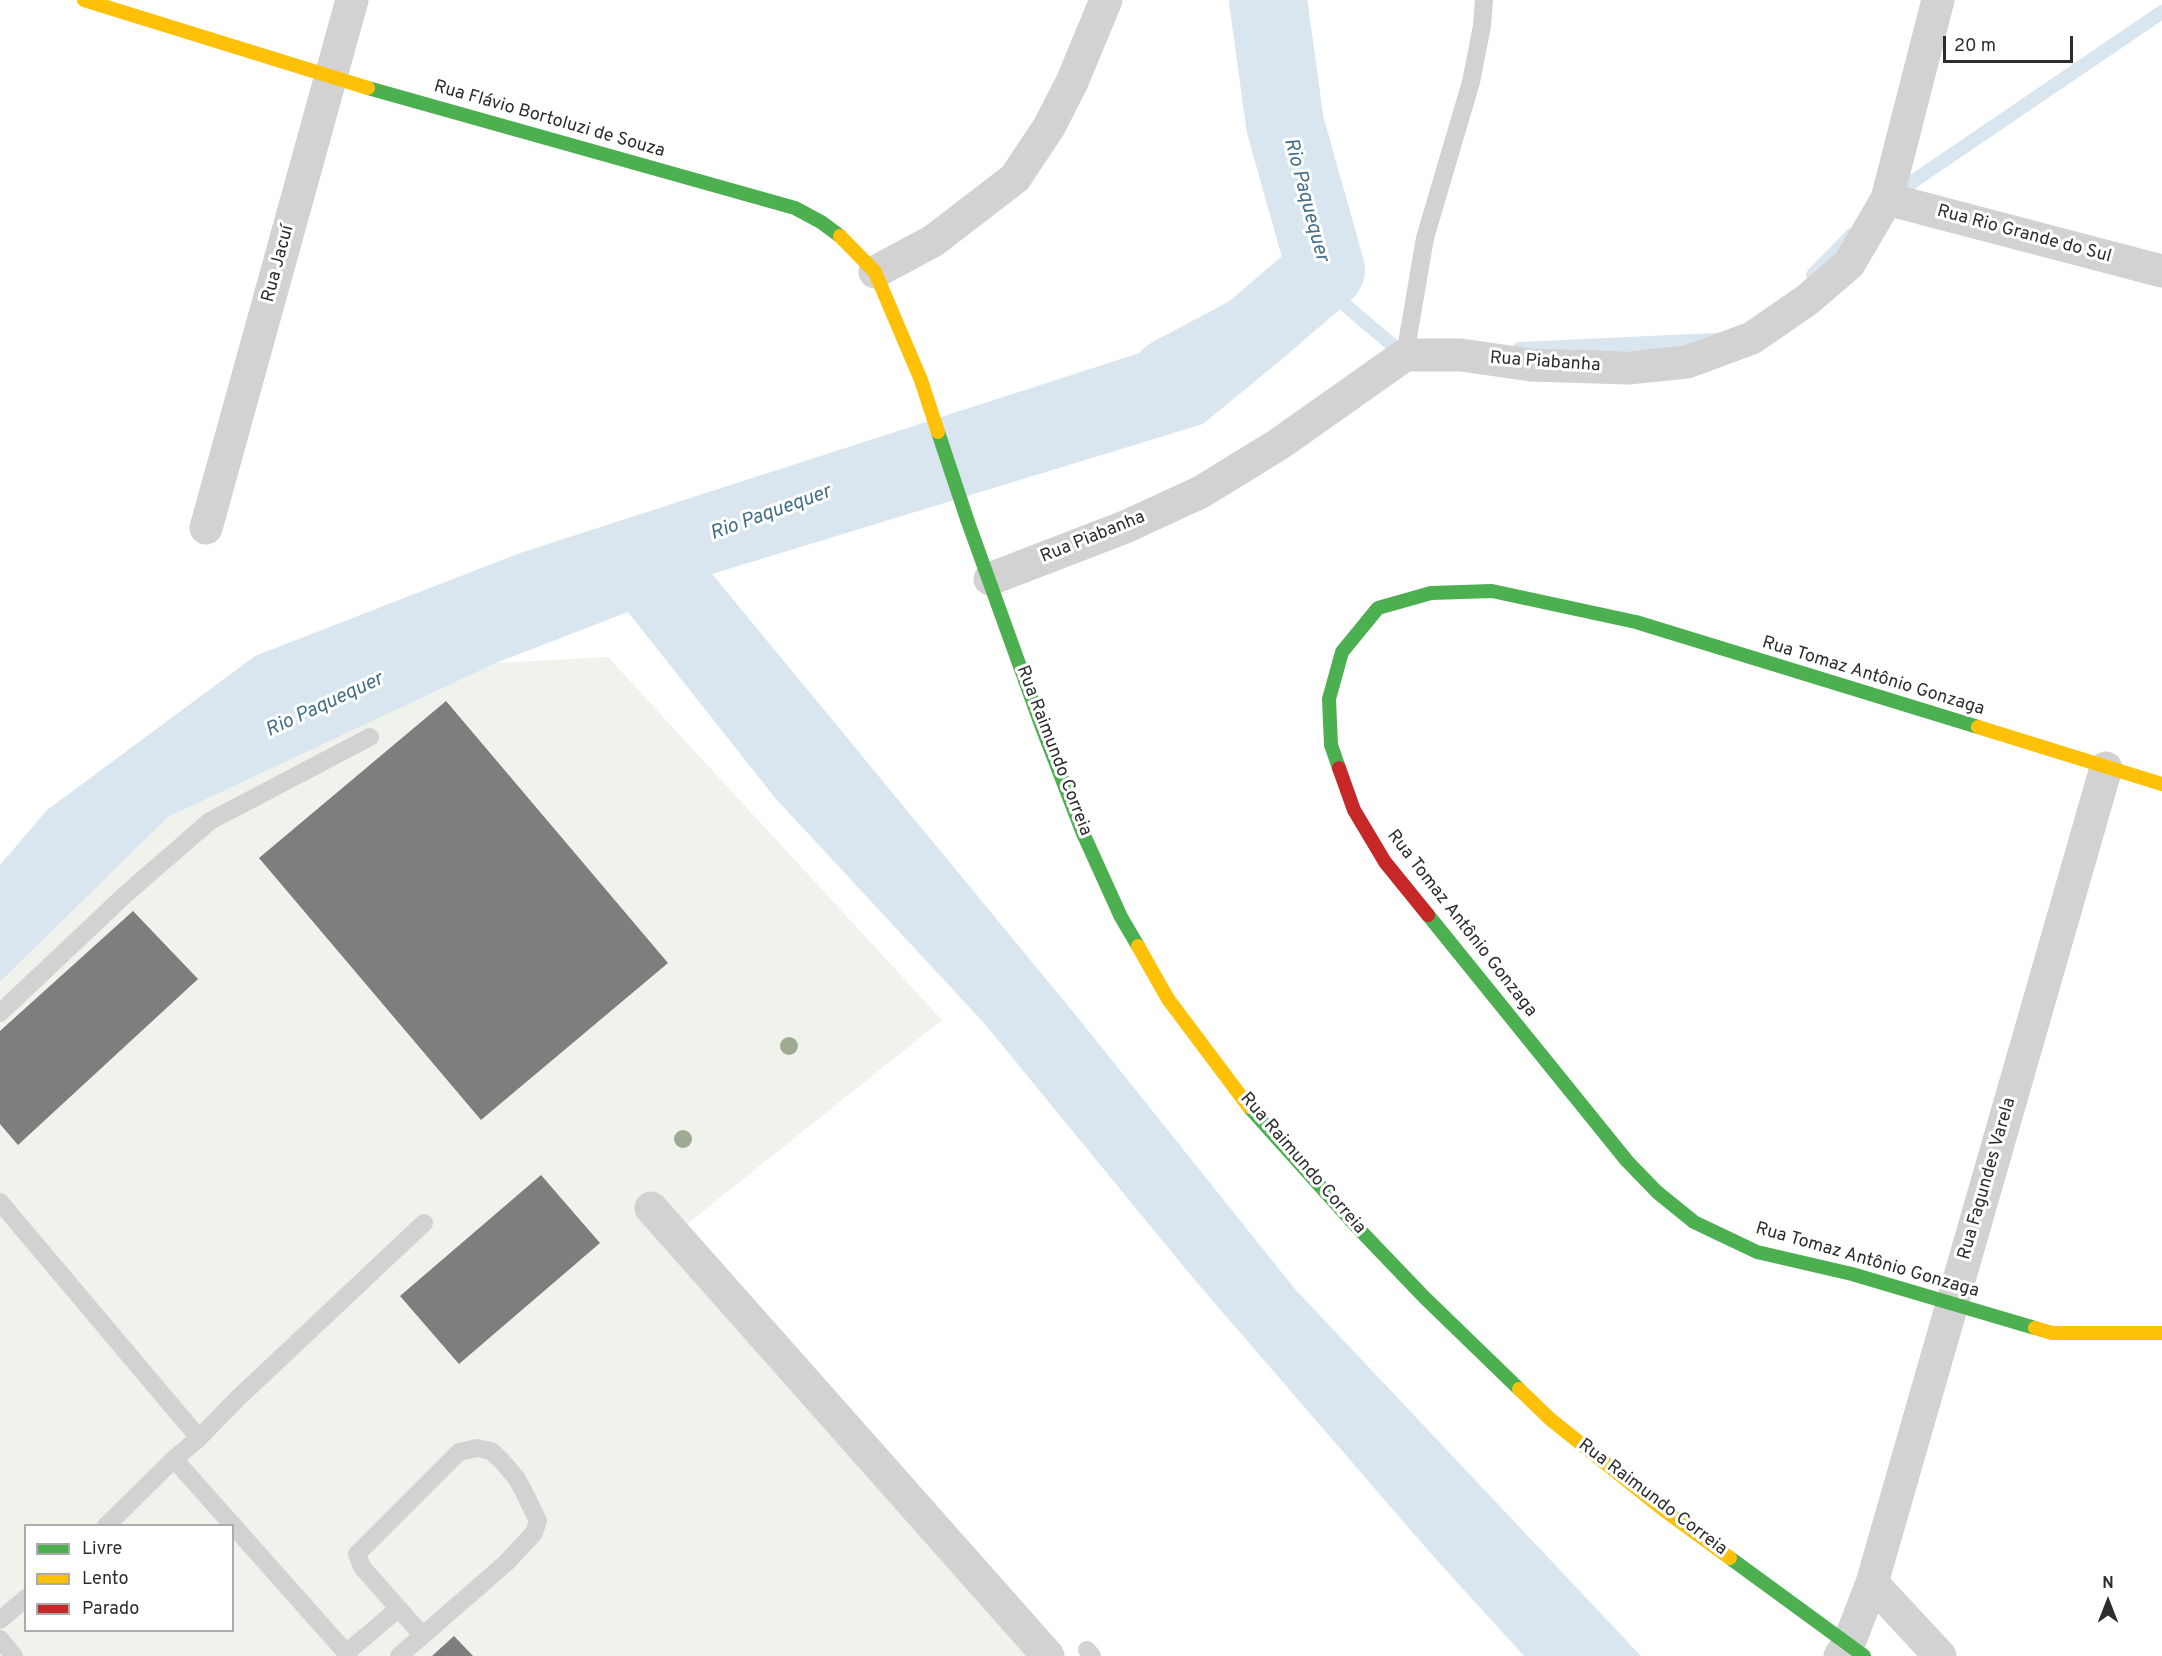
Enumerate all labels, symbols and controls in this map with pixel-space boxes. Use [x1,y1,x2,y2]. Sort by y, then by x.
scale bar [1946,24,2076,62]
text: 20 m [1954,35,1996,58]
street label: Rua Flávio Bortoluzi de Souza [431,77,667,163]
water label: Rio Paquequer [1277,136,1333,264]
street label: Rua Rio Grande do Sul [1934,201,2114,269]
street label: Rua Jacuí [258,223,300,305]
street label: Rua Piabanha [1489,348,1601,378]
water label: Rio Paquequer [707,481,835,547]
street label: Rua Piabanha [1038,507,1148,569]
street label: Rua Tomaz Antônio Gonzaga [1759,633,1987,721]
street label: Rua Raimundo Correia [1011,663,1095,839]
water label: Rio Paquequer [262,668,388,744]
street label: Rua Tomaz Antônio Gonzaga [1381,826,1541,1022]
street label: Rua Raimundo Correia [1235,1089,1369,1239]
street label: Rua Fagundes Varela [1954,1095,2022,1263]
street label: Rua Tomaz Antônio Gonzaga [1753,1219,1981,1303]
street label: Rua Raimundo Correia [1573,1435,1731,1561]
legend [24,1524,234,1632]
text: Livre [82,1538,122,1561]
text: Lento [82,1568,128,1591]
north arrow [2078,1572,2138,1632]
text: N [2102,1574,2114,1594]
text: Parado [82,1598,139,1621]

